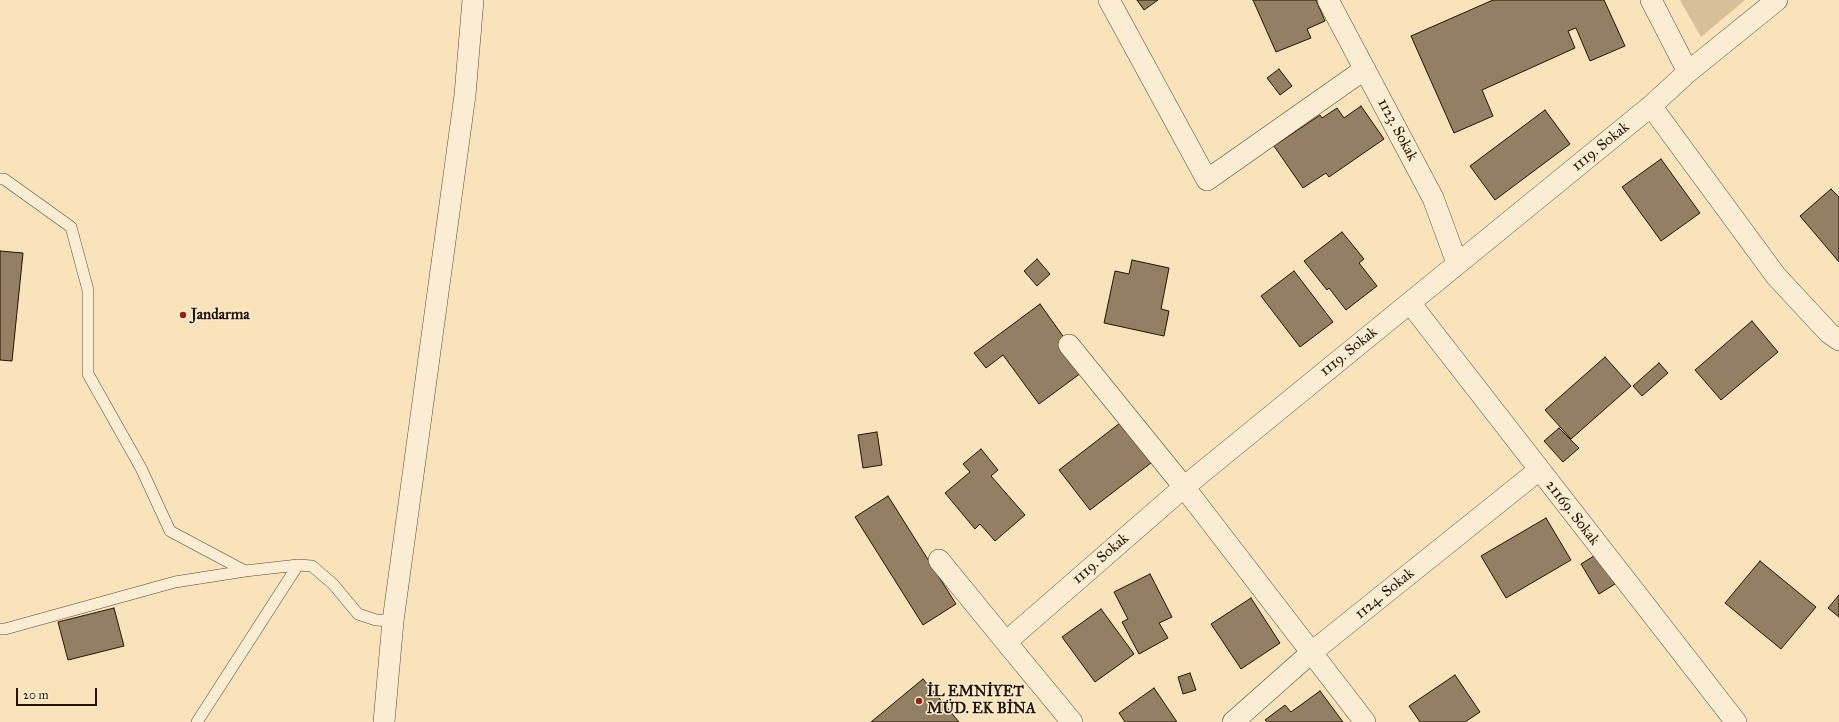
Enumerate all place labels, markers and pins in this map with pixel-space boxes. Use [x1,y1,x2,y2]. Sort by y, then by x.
place label: Jandarma [191,306,250,324]
marker: Jandarma [178,310,188,320]
place label: İL EMNİYET MÜD. EK BİNA [927,683,1036,718]
marker: İL EMNİYET MÜD. EK BİNA [914,696,924,706]

